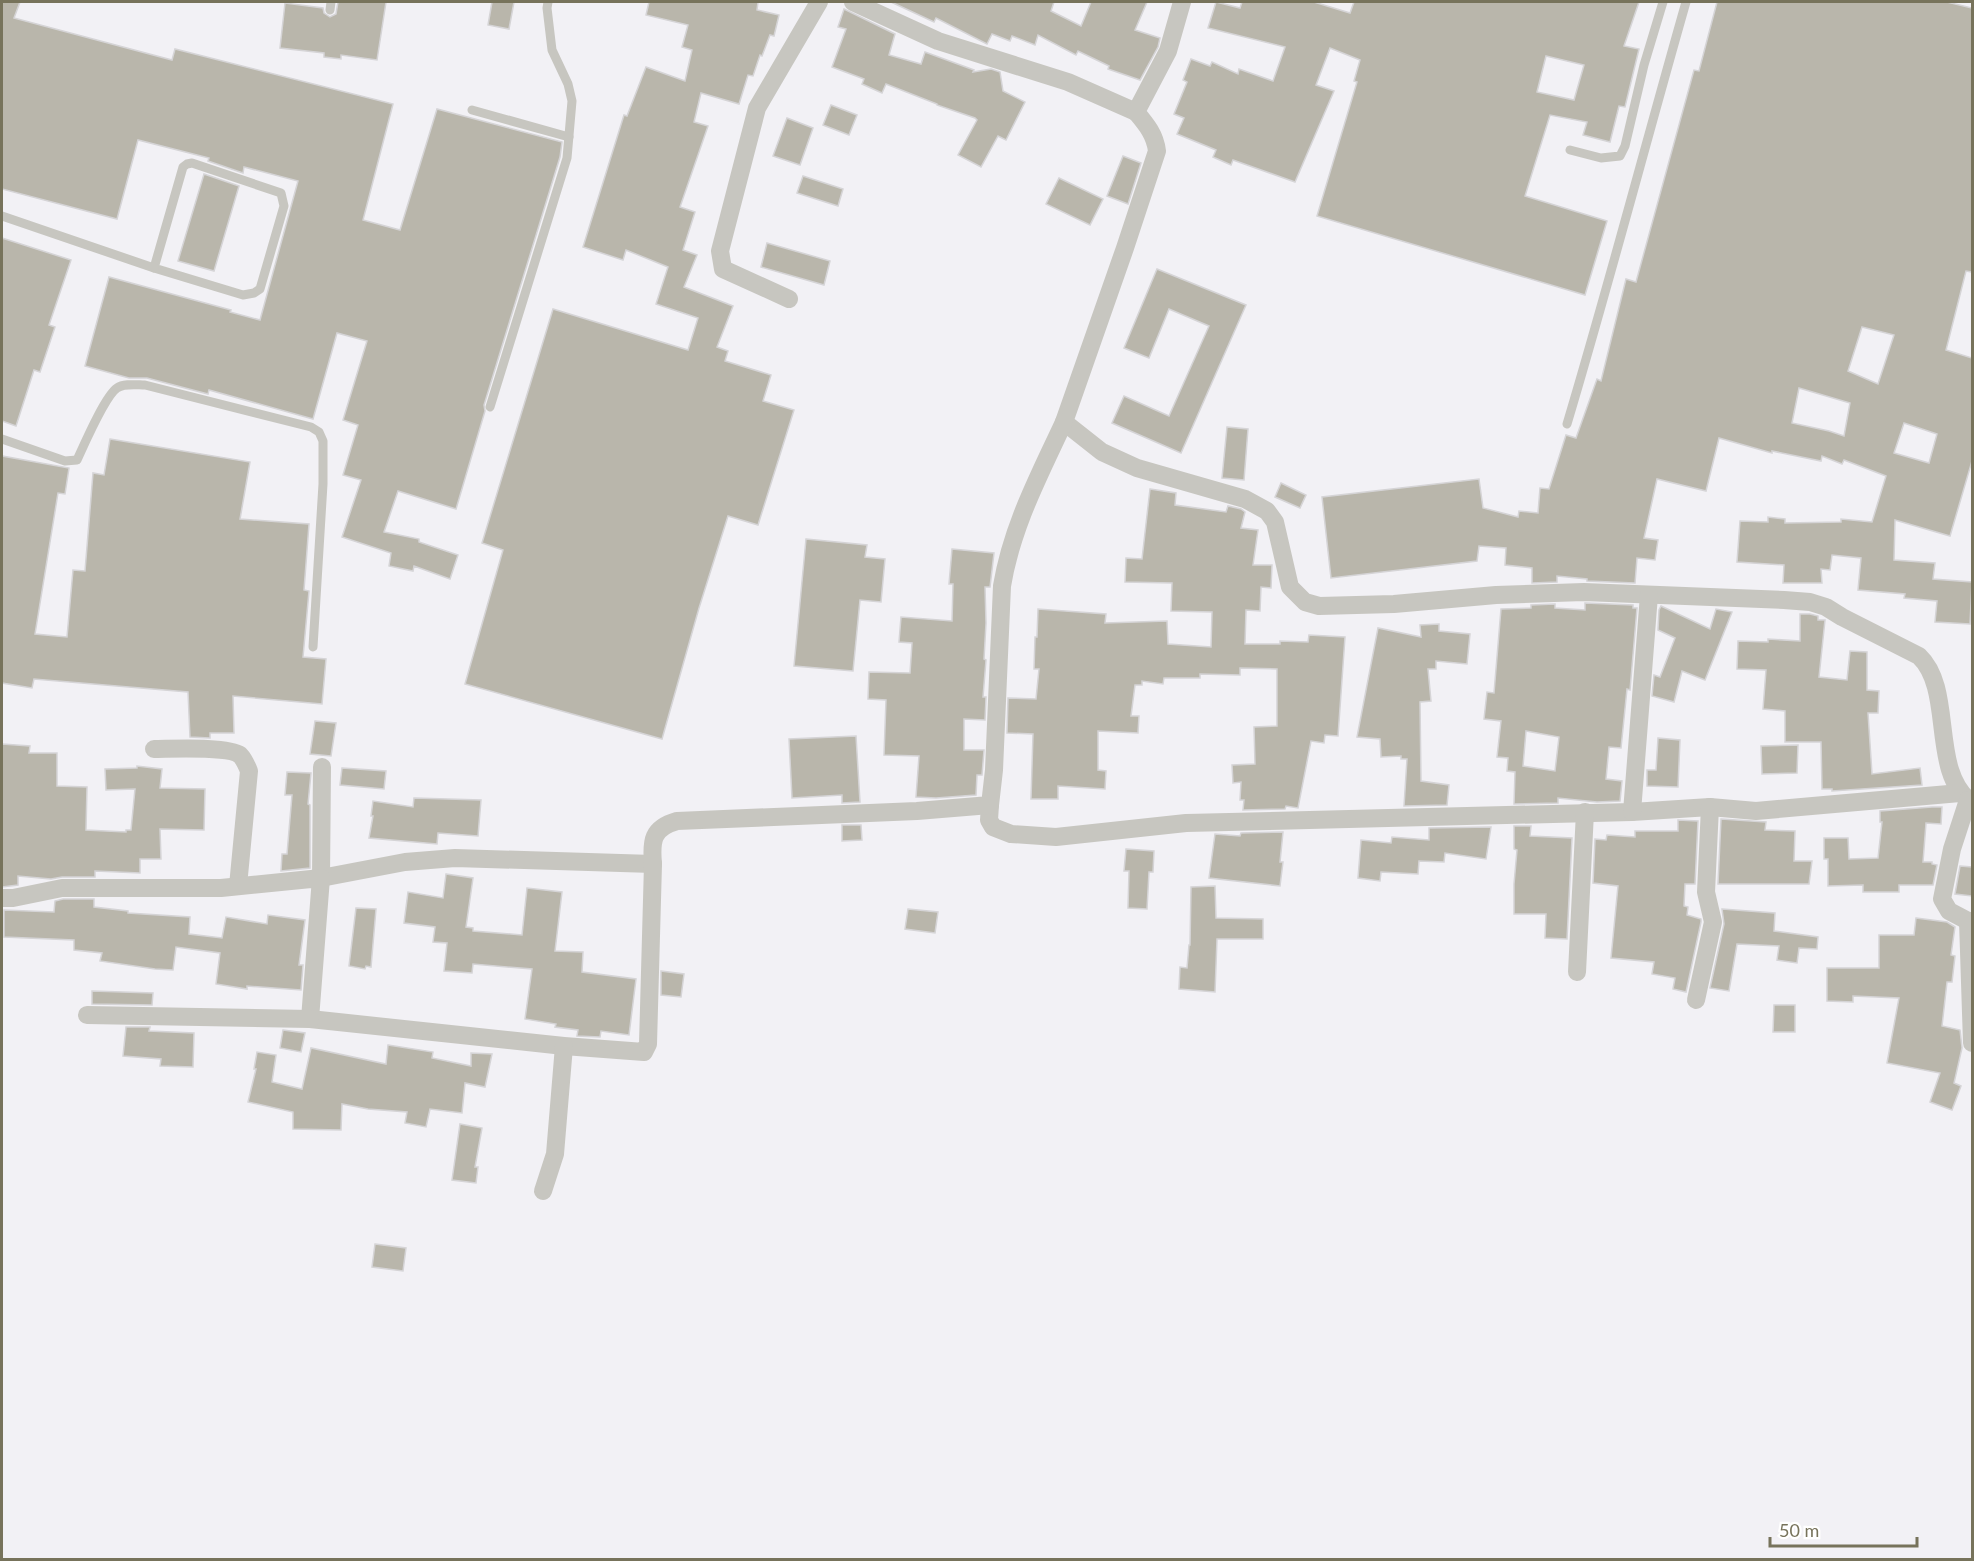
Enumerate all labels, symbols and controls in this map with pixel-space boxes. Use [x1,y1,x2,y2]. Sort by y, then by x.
scale bar [1770,1510,1917,1548]
text: 50 m [1779,1519,1819,1541]

